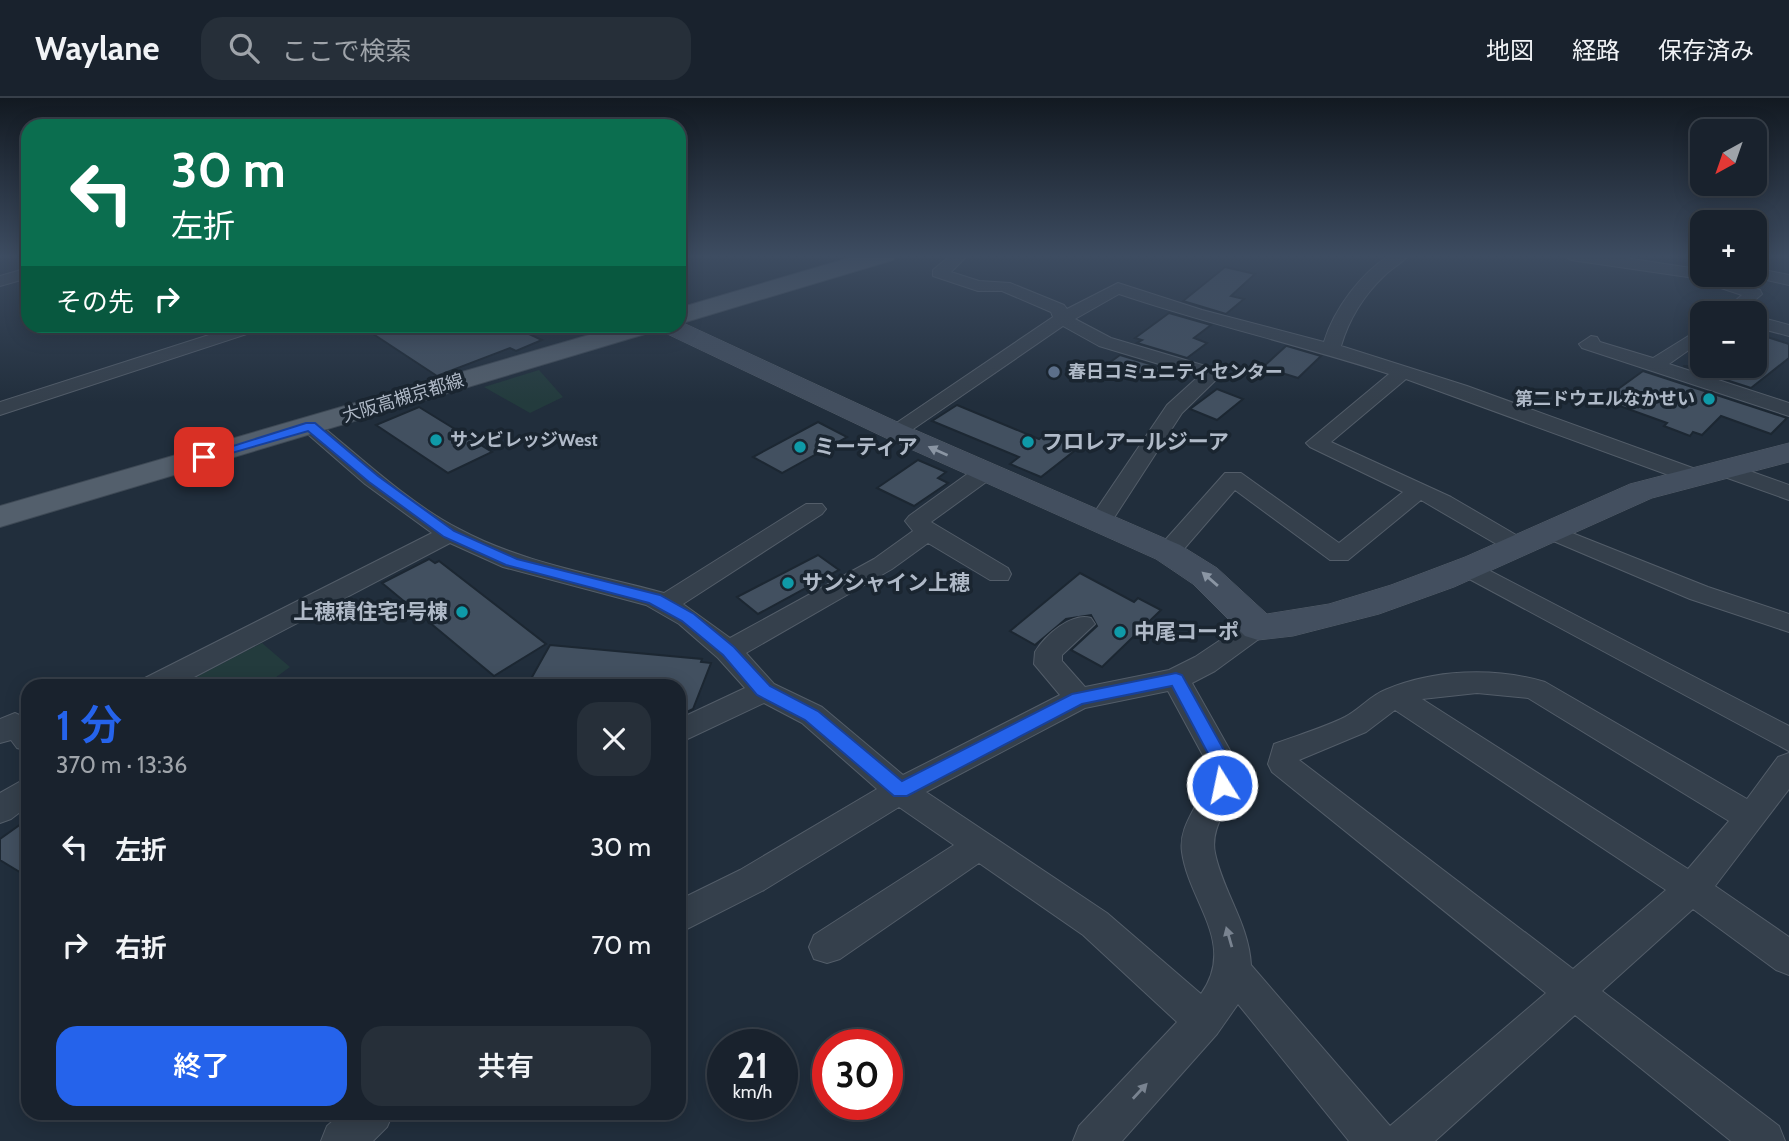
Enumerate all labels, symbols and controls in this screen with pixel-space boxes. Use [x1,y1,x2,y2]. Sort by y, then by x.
search box [201,17,691,80]
text: Waylane [35,28,159,68]
icon: search [225,29,263,67]
text: ここで検索 [281,35,411,67]
text: 地図 [1486,36,1534,65]
text: 経路 [1572,36,1620,65]
text: 保存済み [1658,36,1754,65]
north arrow [1690,119,1768,196]
map controls [1690,119,1767,378]
text: 30 m [171,140,286,199]
icon: left [56,147,147,238]
text: 左折 [171,206,235,245]
button: + [1690,210,1767,287]
icon: right [148,280,186,318]
text: その先 [56,286,134,318]
button: − [1690,301,1767,378]
place label: 春日コミュニティセンター [1068,361,1283,383]
marker: 春日コミュニティセンター [1046,364,1062,380]
street label: 大阪高槻京都線 [340,369,466,427]
place label: 第二ドウエルなかせい [1515,388,1695,410]
marker: 第二ドウエルなかせい [1701,391,1717,407]
pin [174,427,234,487]
place label: サンビレッジWest [450,429,598,451]
place label: フロレアールジーア [1042,429,1229,454]
marker: サンビレッジWest [428,432,444,448]
place label: ミーティア [814,434,918,459]
marker: フロレアールジーア [1020,434,1036,450]
icon: arrive [185,438,223,476]
marker: ミーティア [792,439,808,455]
one-way arrow [928,445,948,457]
place label: サンシャイン上穂 [802,570,970,595]
one-way arrow [1201,571,1219,587]
marker: サンシャイン上穂 [780,575,796,591]
place label: 上穂積住宅1号棟 [293,599,448,624]
marker: 上穂積住宅1号棟 [454,604,470,620]
place label: 中尾コーポ [1134,619,1239,644]
marker: 中尾コーポ [1112,624,1128,640]
text: 1 分 [56,699,122,751]
button: close [577,702,651,776]
position arrow [1185,748,1259,822]
text: 370 m · 13:36 [56,751,187,779]
icon: left [56,828,94,866]
text: 30 m [590,831,651,863]
text: 左折 [115,834,167,866]
one-way arrow [1223,925,1234,947]
icon: right [56,926,94,964]
text: 70 m [591,929,651,961]
text: 右折 [115,932,167,964]
button: 終了 [56,1026,347,1106]
button: 共有 [361,1026,651,1106]
speed limit sign: 30 [812,1029,903,1120]
text: 21 [737,1044,768,1087]
text: km/h [733,1081,772,1103]
one-way arrow [1132,1082,1148,1100]

